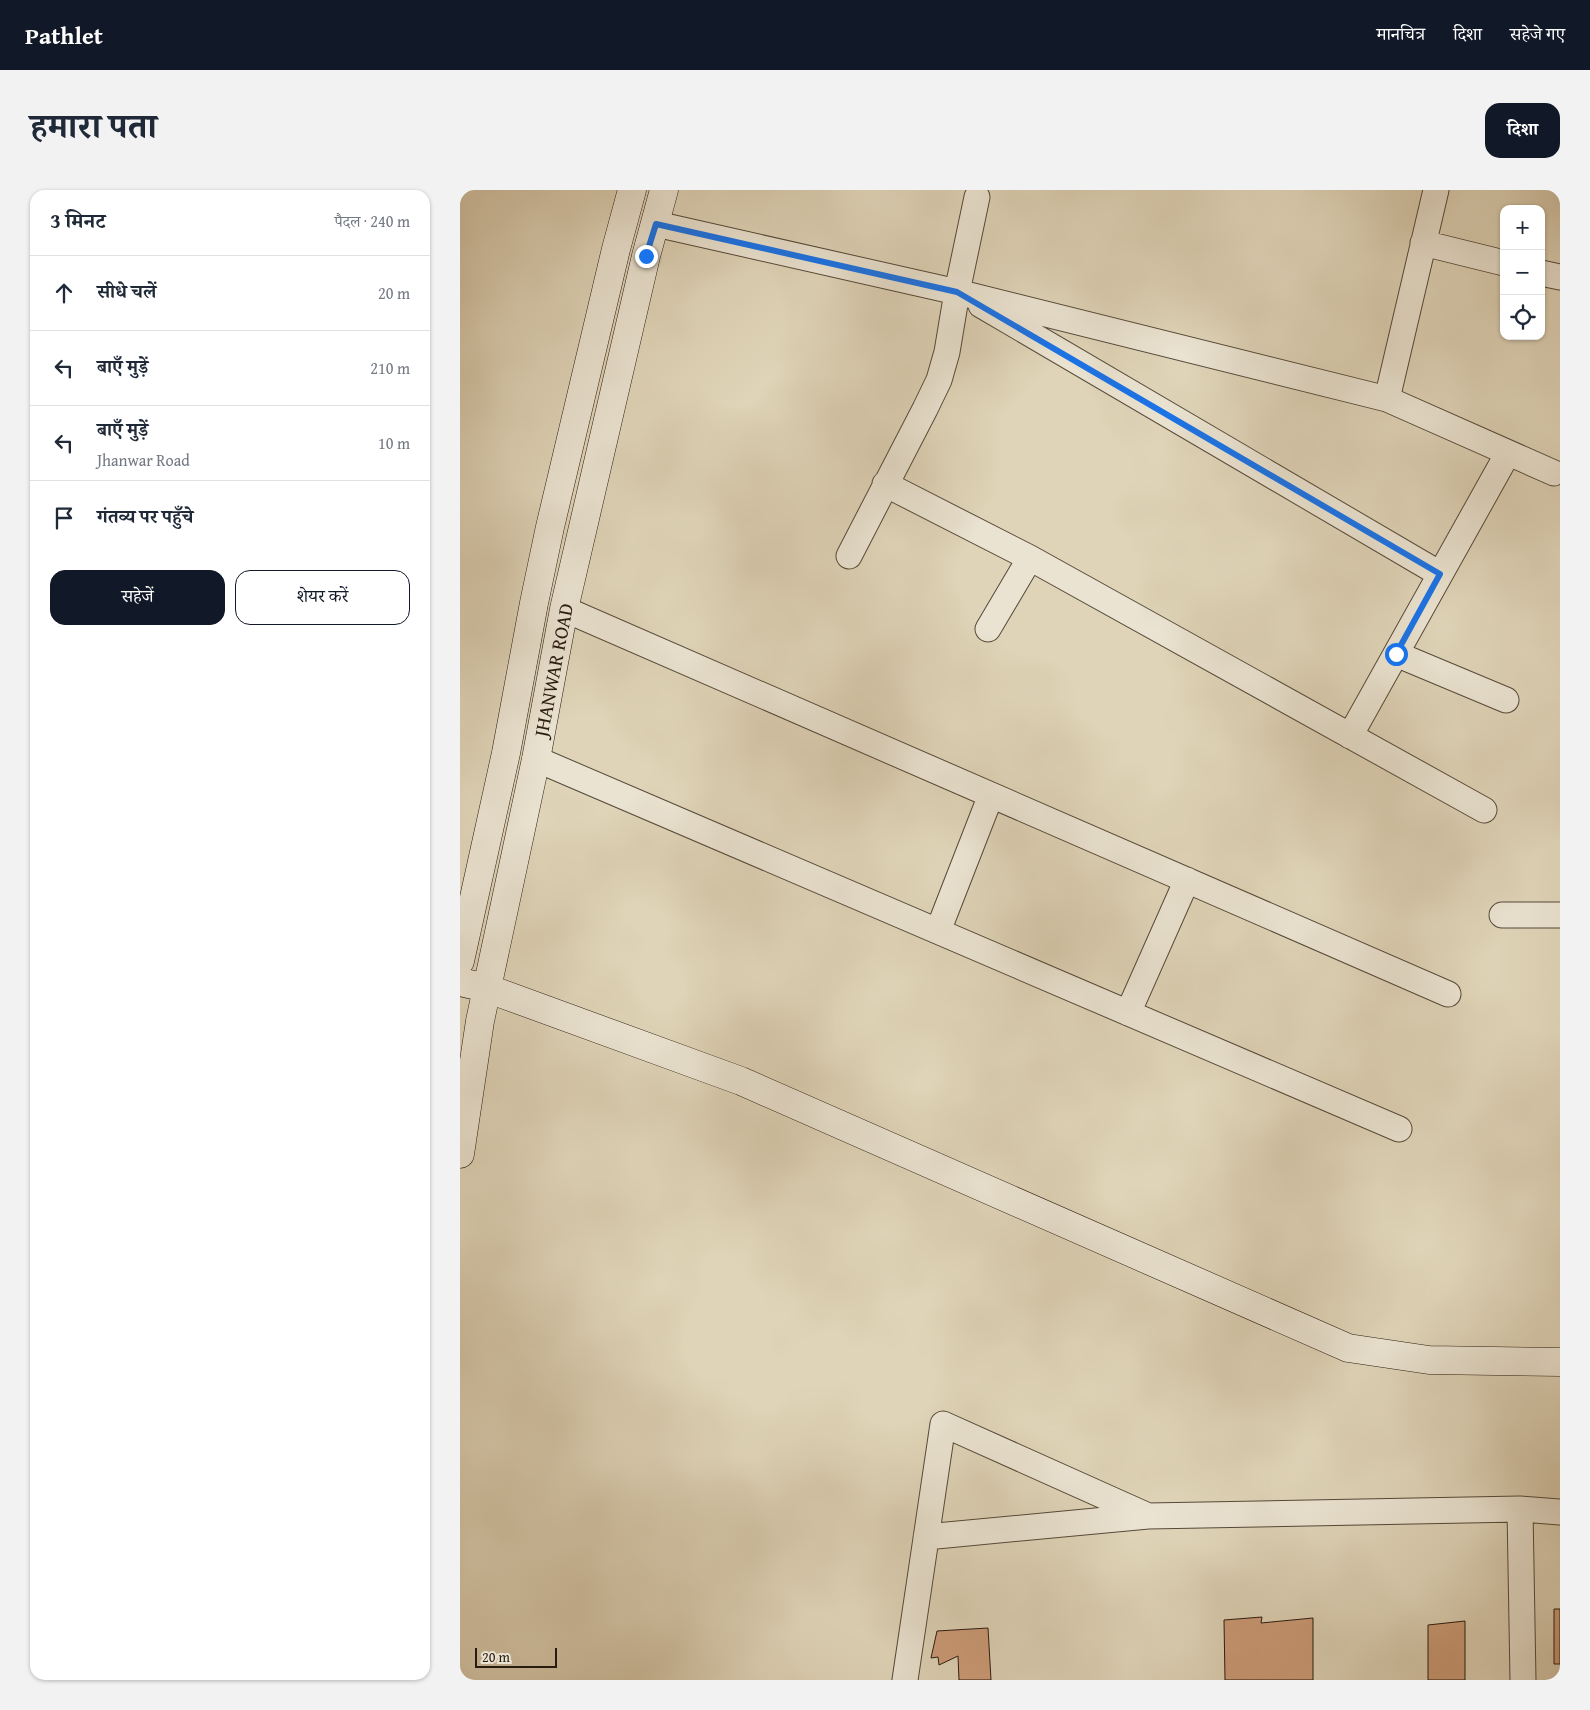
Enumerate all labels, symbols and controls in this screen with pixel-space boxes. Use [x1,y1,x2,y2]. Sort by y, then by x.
text: Pathlet [25,18,103,53]
text: मानचित्र [1376,20,1425,47]
text: दिशा [1453,20,1482,47]
text: सहेजे गए [1510,20,1565,47]
text: हमारा पता [30,100,157,151]
button: दिशा [1485,103,1560,158]
text: 3 मिनट [50,205,105,236]
map controls [1500,205,1545,340]
button: + [1500,205,1545,250]
text: पैदल · 240 m [334,209,410,233]
route end [635,245,658,268]
button: − [1500,250,1545,295]
text: सीधे चलें [97,277,156,305]
icon: ahead [50,279,78,307]
text: 20 m [378,281,410,305]
button: locate [1500,295,1545,340]
text: बाएँ मुड़ें [97,352,148,380]
icon: left [50,354,78,382]
text: 210 m [370,356,410,380]
text: बाएँ मुड़ें [97,415,148,443]
icon: left [50,429,78,457]
text: 10 m [378,431,410,455]
text: Jhanwar Road [97,448,190,472]
text: गंतव्य पर पहुँचे [97,502,193,530]
icon: arrive [50,504,78,532]
button: सहेजें [50,570,225,625]
button: शेयर करें [235,570,410,625]
street label: JHANWAR ROAD [525,601,580,742]
route start [1385,643,1408,666]
scale bar [475,1645,558,1668]
text: 20 m [482,1647,510,1667]

